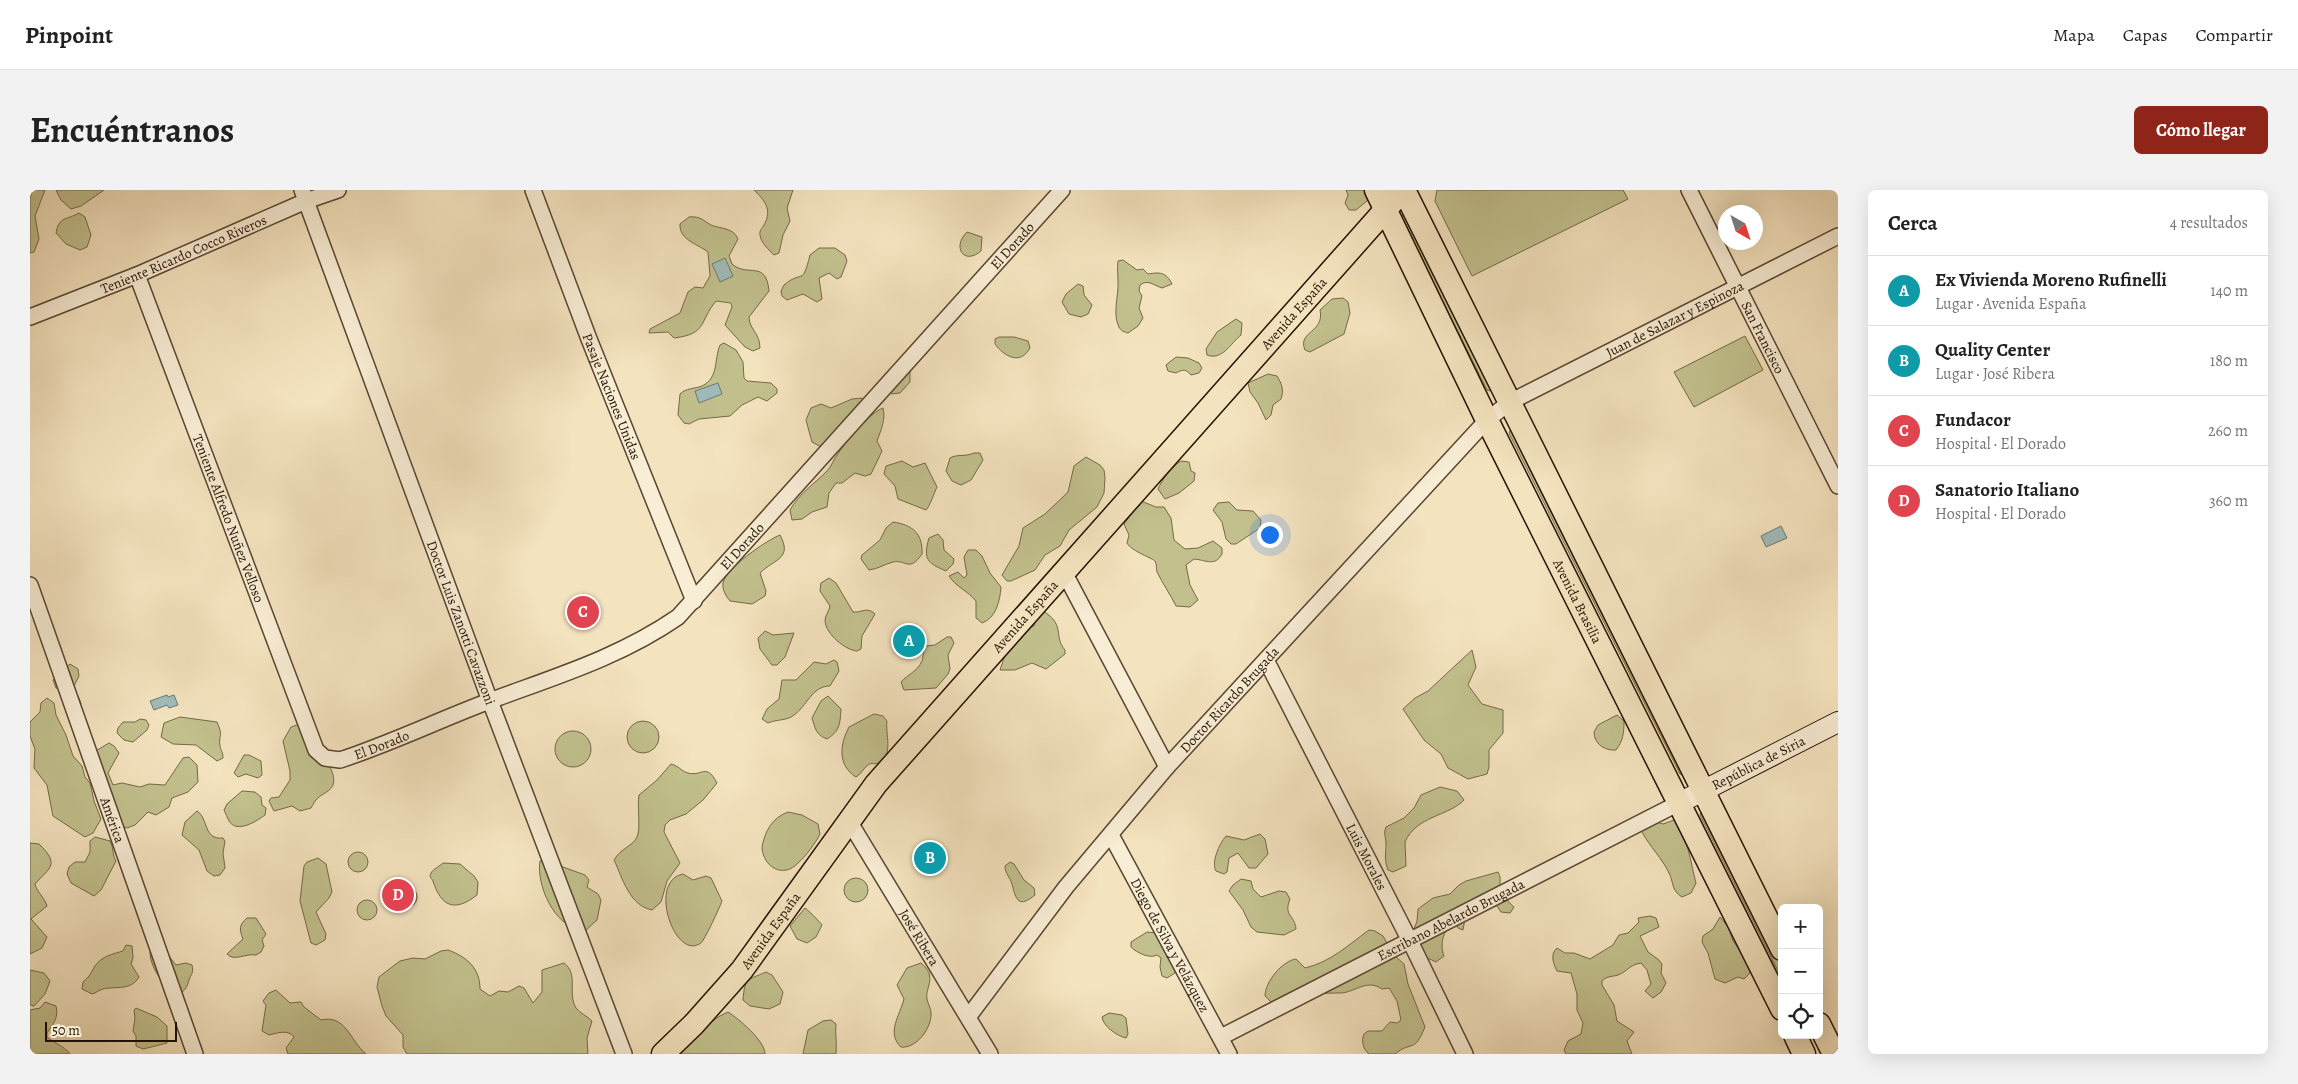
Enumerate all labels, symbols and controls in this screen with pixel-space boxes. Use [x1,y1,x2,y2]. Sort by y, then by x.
text: Pinpoint [25,19,113,51]
text: Mapa [2053,23,2095,47]
text: Capas [2123,23,2167,47]
text: Compartir [2195,23,2273,47]
text: Encuéntranos [30,106,234,154]
button: Cómo llegar [2134,106,2268,154]
north arrow [1718,205,1763,250]
text: Cerca [1888,209,1938,237]
street label: Teniente Ricardo Cocco Riveros [98,210,270,298]
text: 4 resultados [2170,212,2248,234]
street label: El Dorado [986,218,1039,274]
text: Ex Vivienda Moreno Rufinelli [1935,267,2167,293]
street label: Avenida España [1256,273,1332,355]
street label: Juan de Salazar y Espinoza [1603,276,1747,362]
text: A [1899,280,1909,302]
text: 140 m [2210,280,2248,302]
text: Lugar · Avenida España [1935,293,2086,315]
street label: San Francisco [1737,298,1789,377]
street label: Pasaje Naciones Unidas [578,331,645,463]
text: Quality Center [1935,337,2050,363]
text: B [1899,350,1909,372]
text: 180 m [2210,350,2248,372]
text: Lugar · José Ribera [1935,363,2055,385]
text: Fundacor [1935,407,2011,433]
text: C [1899,420,1909,442]
text: 260 m [2208,420,2248,442]
street label: Teniente Alfredo Nuñez Velloso [188,432,269,605]
text: Hospital · El Dorado [1935,433,2066,455]
text: Sanatorio Italiano [1935,477,2079,503]
text: D [1898,490,1910,512]
text: 360 m [2209,490,2248,512]
text: Hospital · El Dorado [1935,503,2066,525]
street label: El Dorado [716,519,769,574]
your location [1257,522,1283,548]
street label: Doctor Luis Zanotti Cavazzoni [422,538,500,708]
street label: Avenida Brasilia [1548,555,1607,647]
street label: Avenida España [987,576,1063,658]
pin: C [567,593,599,631]
pin: A [893,622,925,660]
street label: Doctor Ricardo Brugada [1176,642,1284,757]
street label: El Dorado [352,726,412,764]
street label: República de Siria [1708,731,1809,795]
street label: América [95,794,129,846]
street label: Luis Morales [1341,820,1391,894]
pin: B [914,839,946,877]
street label: Escribano Abelardo Brugada [1374,874,1528,966]
street label: Diego de Silva y Velázquez [1126,875,1214,1016]
pin: D [382,876,414,914]
street label: Avenida España [736,888,805,974]
map controls [1778,904,1823,1039]
button: + [1778,904,1823,949]
street label: José Ribera [894,906,944,970]
button: − [1778,949,1823,994]
button: locate [1778,994,1823,1039]
scale bar [45,1019,178,1042]
text: 50 m [52,1021,80,1040]

